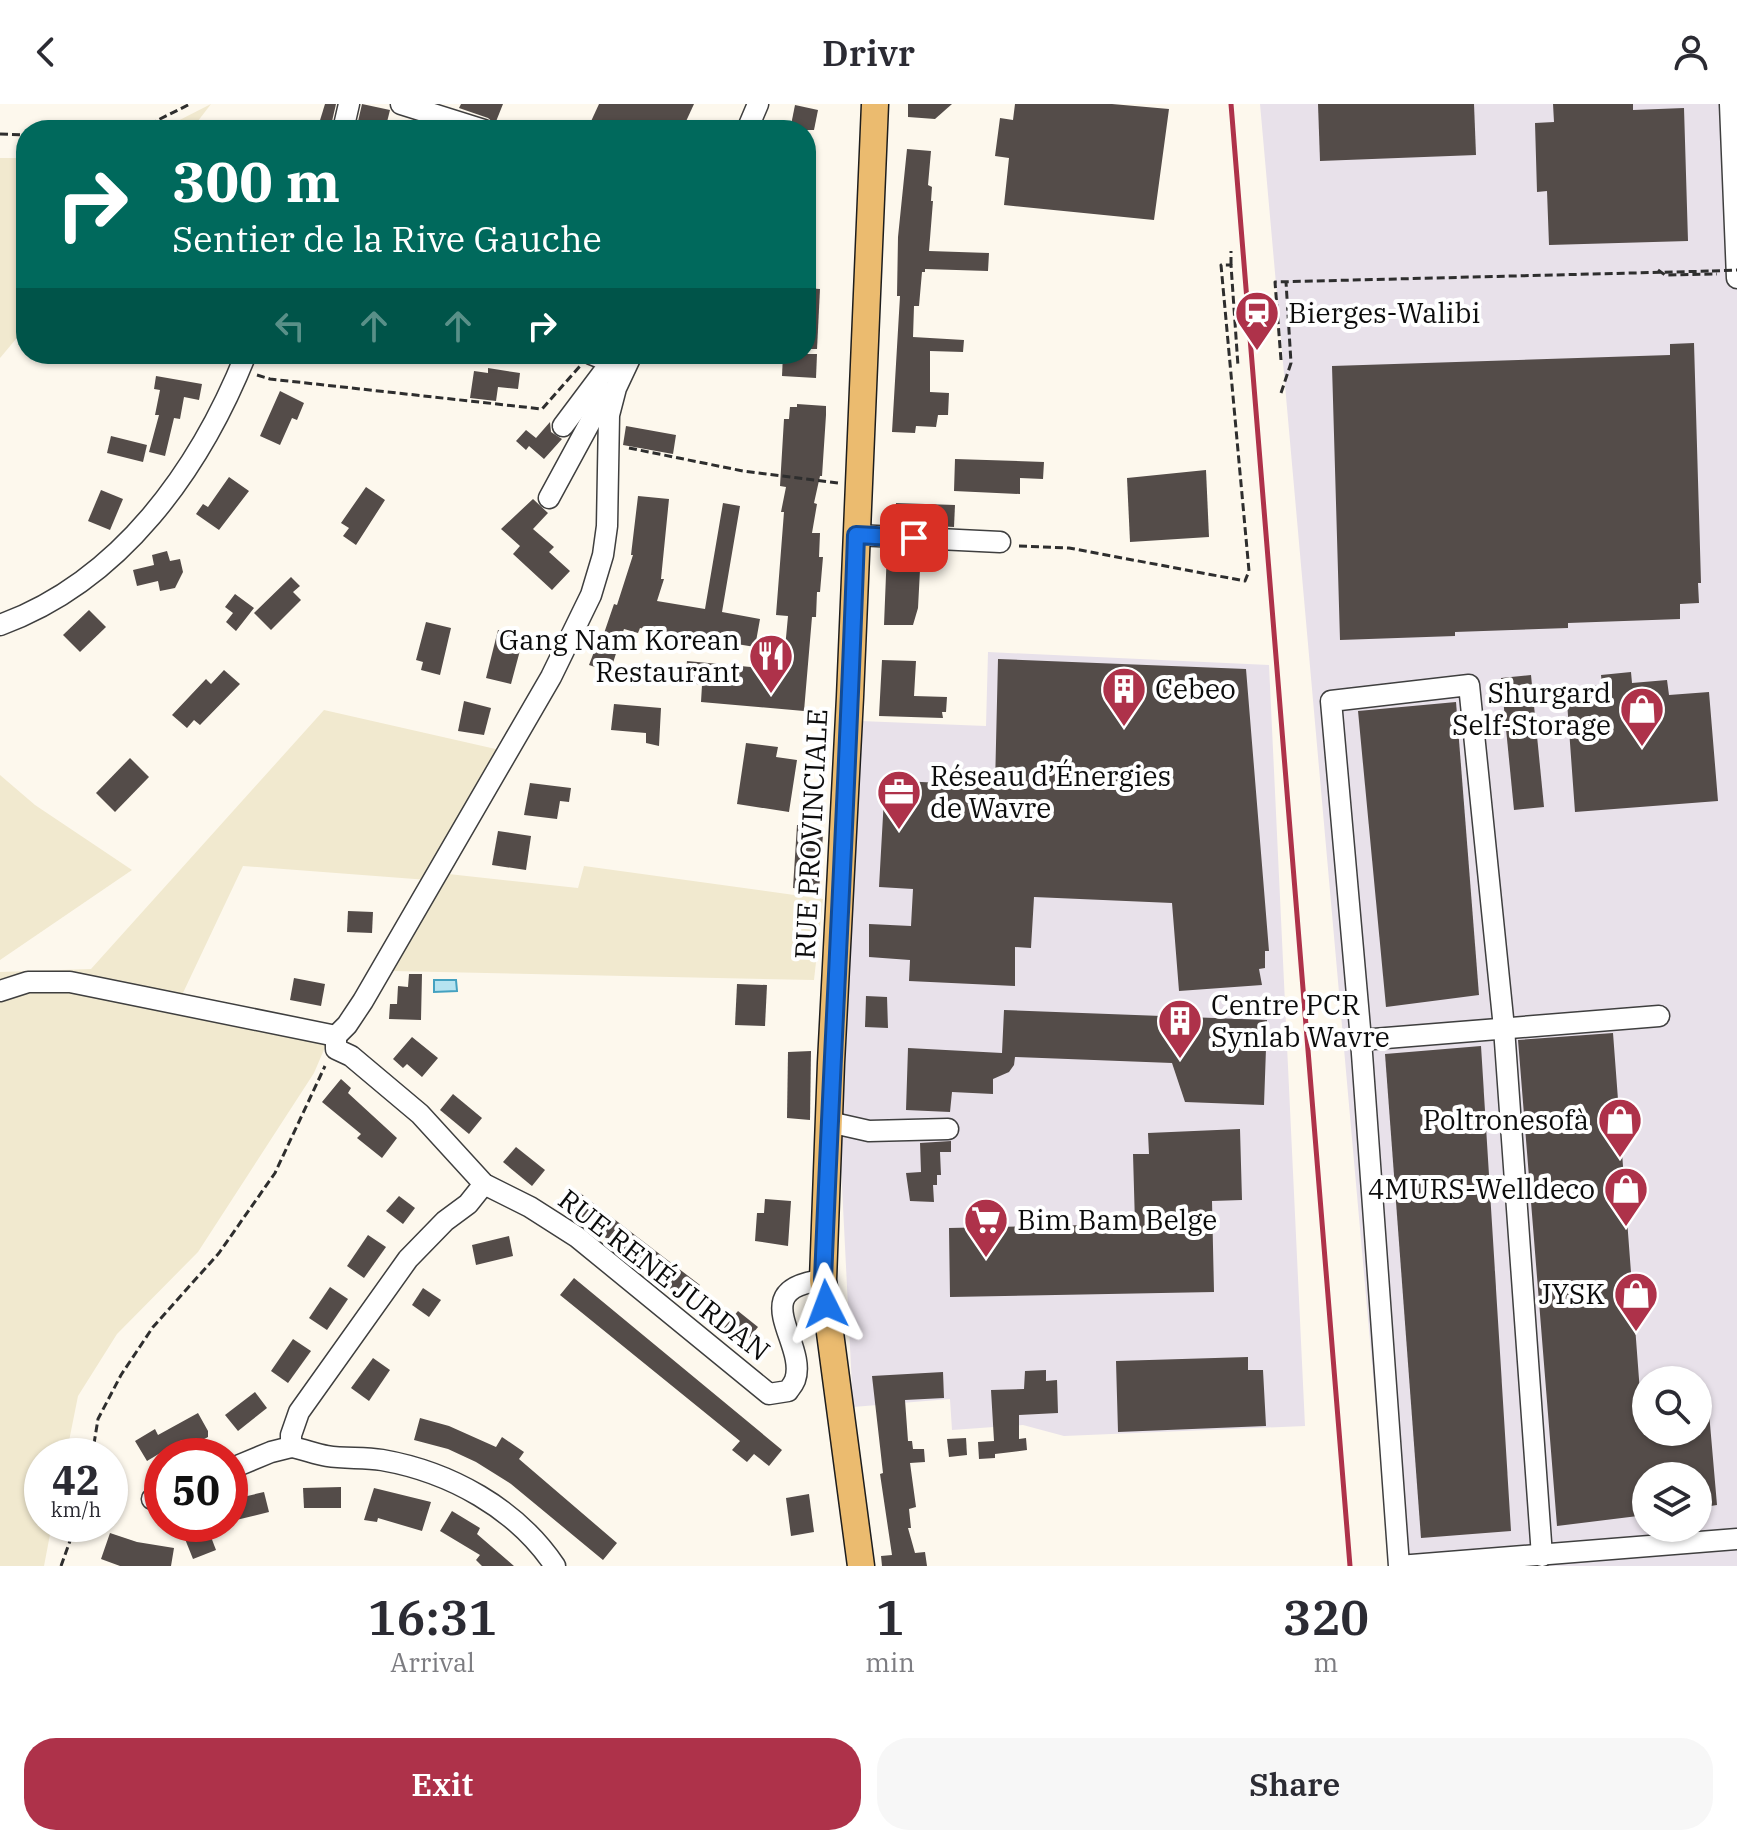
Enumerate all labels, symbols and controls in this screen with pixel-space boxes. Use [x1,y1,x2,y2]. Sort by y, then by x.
text: Drivr [822,29,915,76]
icon: back [24,30,68,74]
icon: person [1669,30,1713,74]
text: 300 m [172,145,340,217]
icon: right [40,152,144,256]
text: Sentier de la Rive Gauche [172,215,602,262]
station icon: Bierges-Walibi [1233,289,1281,352]
place label: Bierges-Walibi [1288,294,1480,331]
icon: left [268,304,312,348]
icon: ahead [352,304,396,348]
icon: ahead [436,304,480,348]
icon: right [520,304,564,348]
pin [880,504,948,572]
icon: arrive [892,516,936,560]
place label: Gang Nam Korean Restaurant [499,621,740,690]
restaurant icon: Gang Nam Korean Restaurant [747,632,795,695]
building icon: Cebeo [1100,665,1148,728]
place label: Cebeo [1155,670,1236,707]
place label: Shurgard Self-Storage [1452,674,1611,743]
shop icon: Shurgard Self-Storage [1618,685,1666,748]
street label: RUE PROVINCIALE [785,708,836,960]
place label: Réseau d’Énergies de Wavre [930,757,1171,826]
office icon: Réseau d’Énergies de Wavre [875,768,923,831]
place label: Centre PCR Synlab Wavre [1211,986,1390,1055]
building icon: Centre PCR Synlab Wavre [1156,997,1204,1060]
shop icon: Poltronesofà [1596,1096,1644,1159]
place label: Poltronesofà [1423,1101,1589,1138]
shop icon: 4MURS-Welldeco [1602,1165,1650,1228]
place label: 4MURS-Welldeco [1368,1170,1595,1207]
street label: RUE RENÉ JURDAN [551,1180,778,1369]
supermarket icon: Bim Bam Belge [962,1196,1010,1259]
place label: Bim Bam Belge [1017,1201,1217,1238]
position arrow [784,1262,868,1346]
shop icon: JYSK [1612,1270,1660,1333]
place label: JYSK [1539,1275,1605,1312]
map controls [1632,1366,1712,1542]
button: search [1632,1366,1712,1446]
speed limit sign: 50 [144,1438,248,1542]
text: 42 [52,1454,100,1506]
button: layers [1632,1462,1712,1542]
text: km/h [51,1496,101,1523]
text: 16:31 [368,1586,497,1648]
text: 1 [876,1586,904,1648]
text: 320 [1283,1586,1369,1648]
text: Arrival [390,1645,475,1679]
text: min [865,1645,915,1679]
text: m [1314,1645,1338,1679]
button: Exit [24,1738,861,1830]
button: Share [877,1738,1713,1830]

